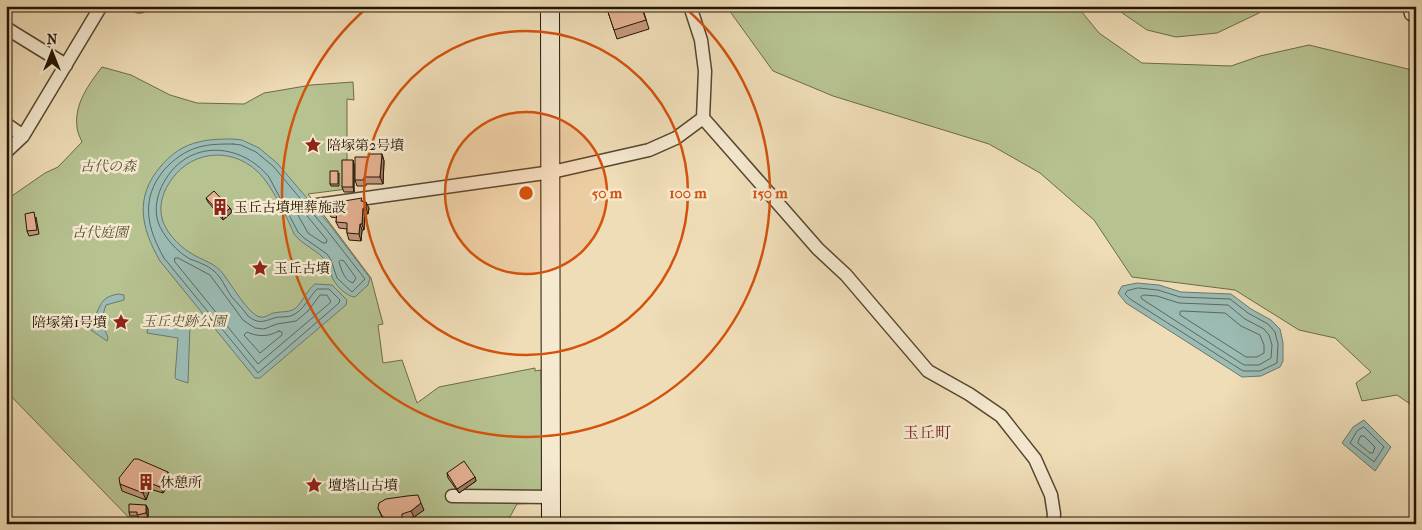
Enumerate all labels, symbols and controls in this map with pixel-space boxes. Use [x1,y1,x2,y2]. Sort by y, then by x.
north arrow [28,28,78,78]
text: N [47,31,58,48]
place icon: 陪塚第2号墳 [303,135,323,155]
place label: 陪塚第2号墳 [327,137,404,154]
park label: 古代の森 [80,158,138,175]
centre of rings [517,184,535,202]
text: 50 m [592,184,623,202]
text: 100 m [669,184,707,202]
text: 150 m [752,184,788,202]
building icon: 玉丘古墳埋葬施設 [210,197,230,217]
place label: 玉丘古墳埋葬施設 [234,199,346,216]
park label: 古代庭園 [72,224,130,241]
place icon: 玉丘古墳 [250,258,270,278]
place label: 玉丘古墳 [274,260,330,277]
place icon: 陪塚第1号墳 [111,312,131,332]
park label: 玉丘史跡公園 [142,313,228,330]
place label: 陪塚第1号墳 [32,314,107,331]
district label: 玉丘町 [903,423,951,442]
building icon: 休憩所 [136,472,156,492]
place label: 休憩所 [160,474,202,491]
place icon: 壇塔山古墳 [304,475,324,495]
place label: 壇塔山古墳 [328,477,398,494]

